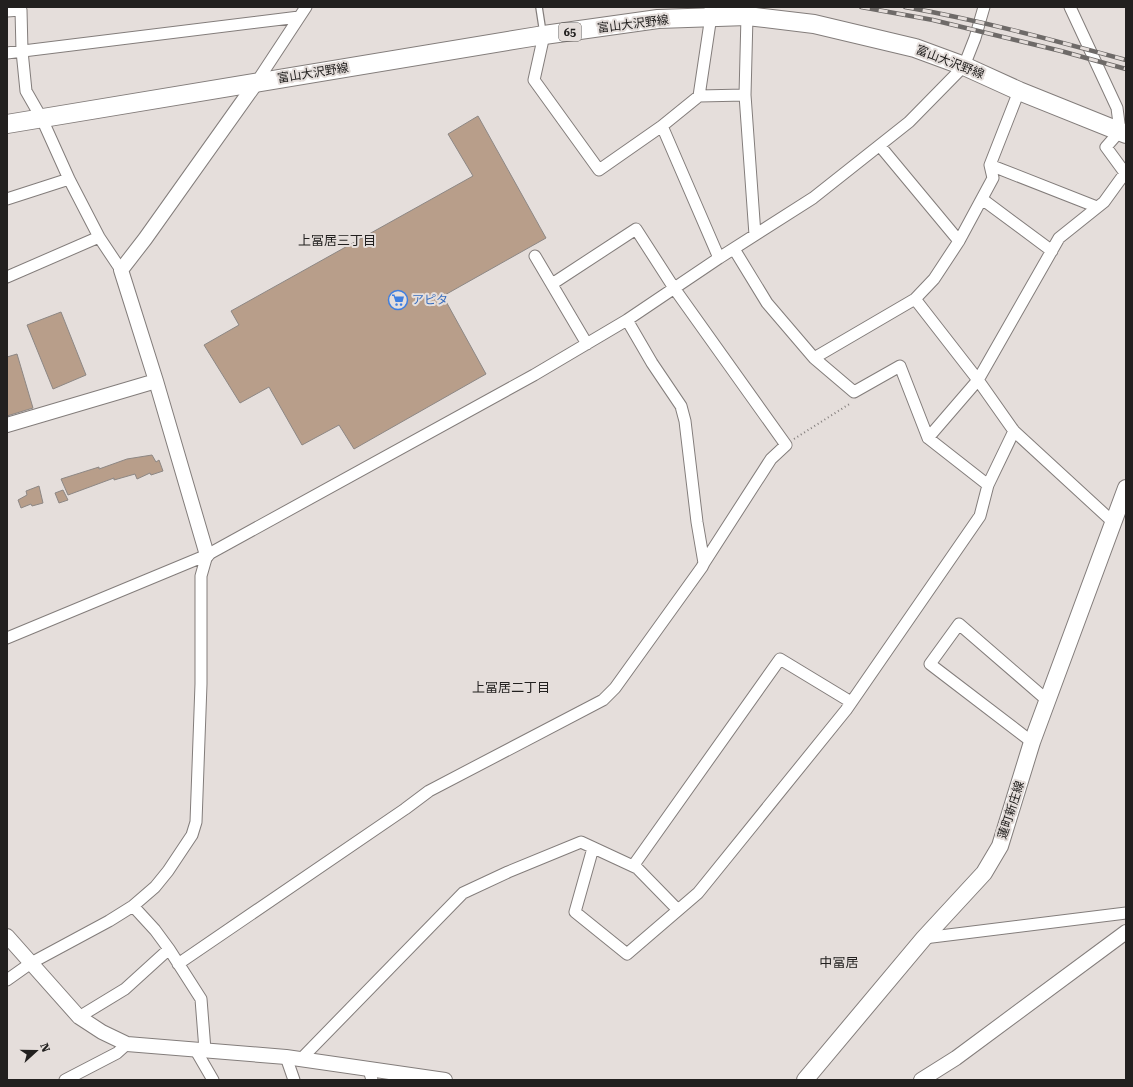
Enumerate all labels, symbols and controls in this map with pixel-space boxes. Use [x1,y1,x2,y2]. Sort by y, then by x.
street label: 富山大沢野線 [596,13,670,35]
road number: 65 [559,23,581,41]
street label: 富山大沢野線 [914,43,986,81]
street label: 富山大沢野線 [276,60,350,86]
district label: 上冨居三丁目 [298,233,376,248]
supermarket icon: アピタ [387,289,409,311]
place label: アピタ [412,293,448,307]
district label: 上冨居二丁目 [472,680,550,695]
street label: 蓮町新庄線 [995,779,1027,841]
district label: 中冨居 [819,955,859,970]
north arrow [16,1031,56,1071]
text: N [37,1041,53,1054]

